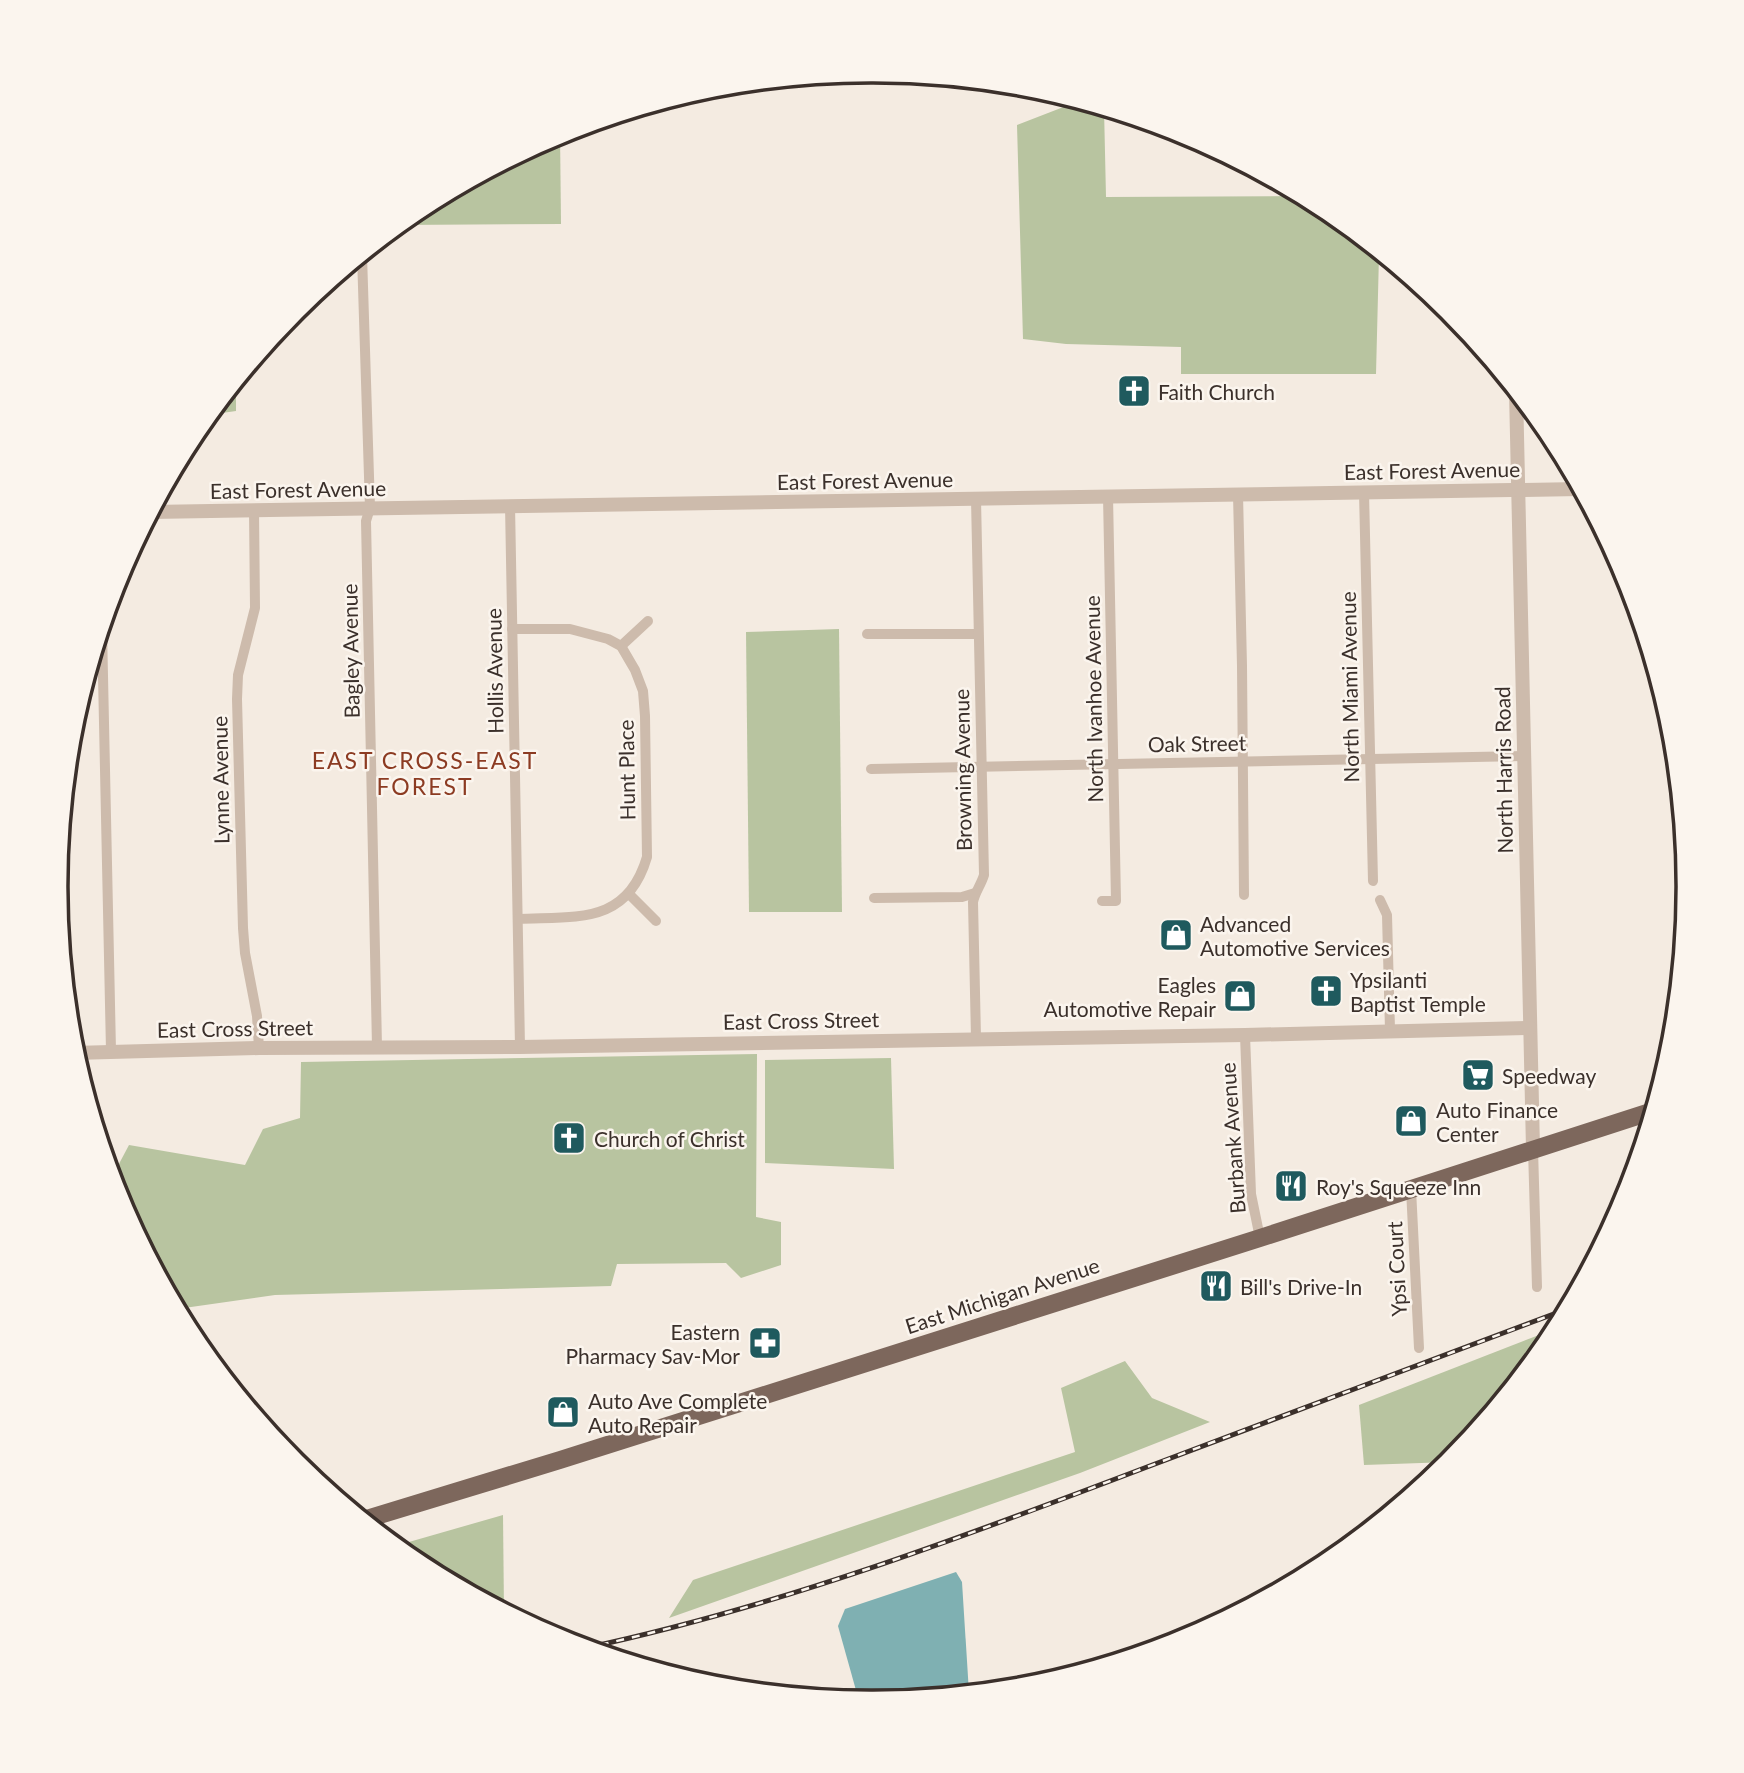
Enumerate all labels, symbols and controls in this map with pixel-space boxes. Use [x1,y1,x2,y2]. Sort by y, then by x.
church icon: Faith Church [1115,372,1153,410]
place label: Faith Church [1158,379,1275,404]
street label: East Forest Avenue [1344,456,1520,484]
street label: East Forest Avenue [777,466,953,494]
street label: East Forest Avenue [210,475,386,503]
street label: Bagley Avenue [336,583,364,719]
street label: North Miami Avenue [1335,591,1363,783]
street label: North Ivanhoe Avenue [1079,595,1107,803]
street label: Hollis Avenue [480,608,508,734]
street label: North Harris Road [1489,686,1517,854]
street label: Browning Avenue [948,689,976,851]
street label: Lynne Avenue [206,716,234,844]
street label: Hunt Place [613,719,639,821]
street label: Oak Street [1148,730,1247,756]
district label: EAST CROSS-EAST FOREST [312,746,538,800]
place label: Advanced Automotive Services [1200,911,1390,960]
shop icon: Advanced Automotive Services [1157,916,1195,954]
place label: Ypsilanti Baptist Temple [1350,967,1486,1016]
place label: Eagles Automotive Repair [1044,972,1216,1021]
church icon: Ypsilanti Baptist Temple [1307,972,1345,1010]
shop icon: Eagles Automotive Repair [1221,977,1259,1015]
street label: East Cross Street [723,1006,880,1034]
street label: East Cross Street [157,1014,314,1042]
supermarket icon: Speedway [1459,1056,1497,1094]
street label: Burbank Avenue [1214,1062,1250,1214]
place label: Speedway [1502,1063,1596,1088]
place label: Auto Finance Center [1436,1097,1558,1146]
shop icon: Auto Finance Center [1392,1102,1430,1140]
church icon: Church of Christ [550,1119,588,1157]
place label: Church of Christ [594,1126,745,1151]
restaurant icon: Roy's Squeeze Inn [1272,1167,1310,1205]
place label: Roy's Squeeze Inn [1316,1174,1481,1199]
street label: Ypsi Court [1381,1220,1411,1317]
street label: East Michigan Avenue [902,1252,1102,1338]
restaurant icon: Bill's Drive-In [1197,1267,1235,1305]
place label: Bill's Drive-In [1240,1274,1362,1299]
place label: Eastern Pharmacy Sav-Mor [565,1319,740,1368]
pharmacy icon: Eastern Pharmacy Sav-Mor [746,1324,784,1362]
place label: Auto Ave Complete Auto Repair [588,1388,767,1437]
shop icon: Auto Ave Complete Auto Repair [544,1393,582,1431]

